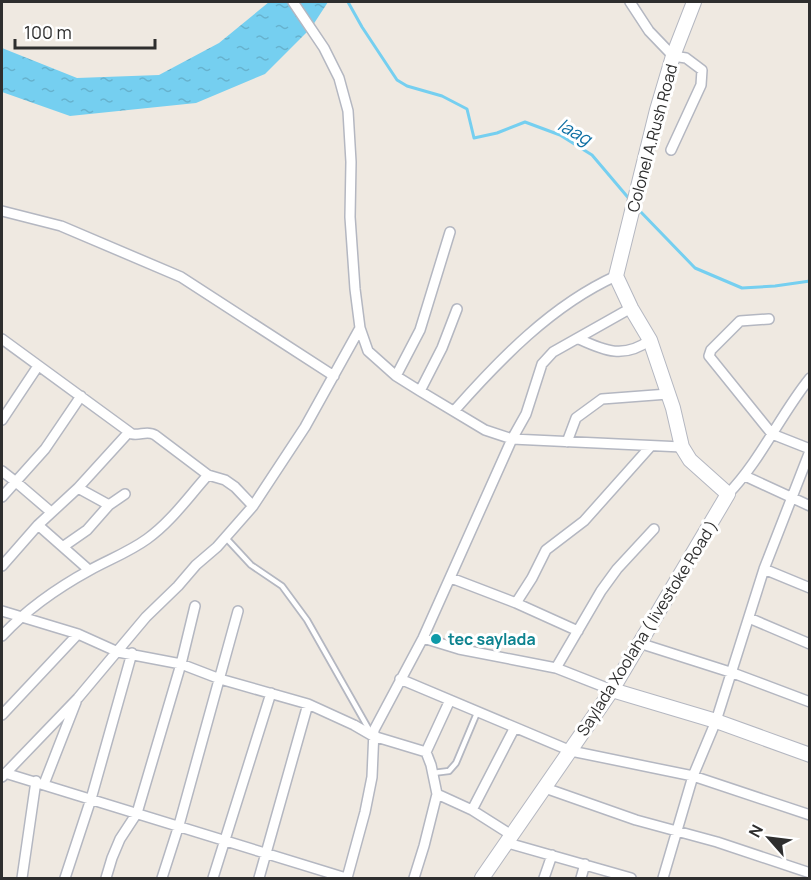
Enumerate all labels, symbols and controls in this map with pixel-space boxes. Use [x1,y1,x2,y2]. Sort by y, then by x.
scale bar [15,12,154,50]
text: 100 m [24,20,72,44]
street label: Colonel A.Rush Road [622,61,682,215]
water label: laag [554,112,597,151]
street label: Saylada Xoolaha ( livestoke Road ) [571,516,723,740]
place label: tec saylada [448,628,536,650]
marker: tec saylada [429,632,443,646]
north arrow [739,808,799,868]
text: N [743,821,768,841]

